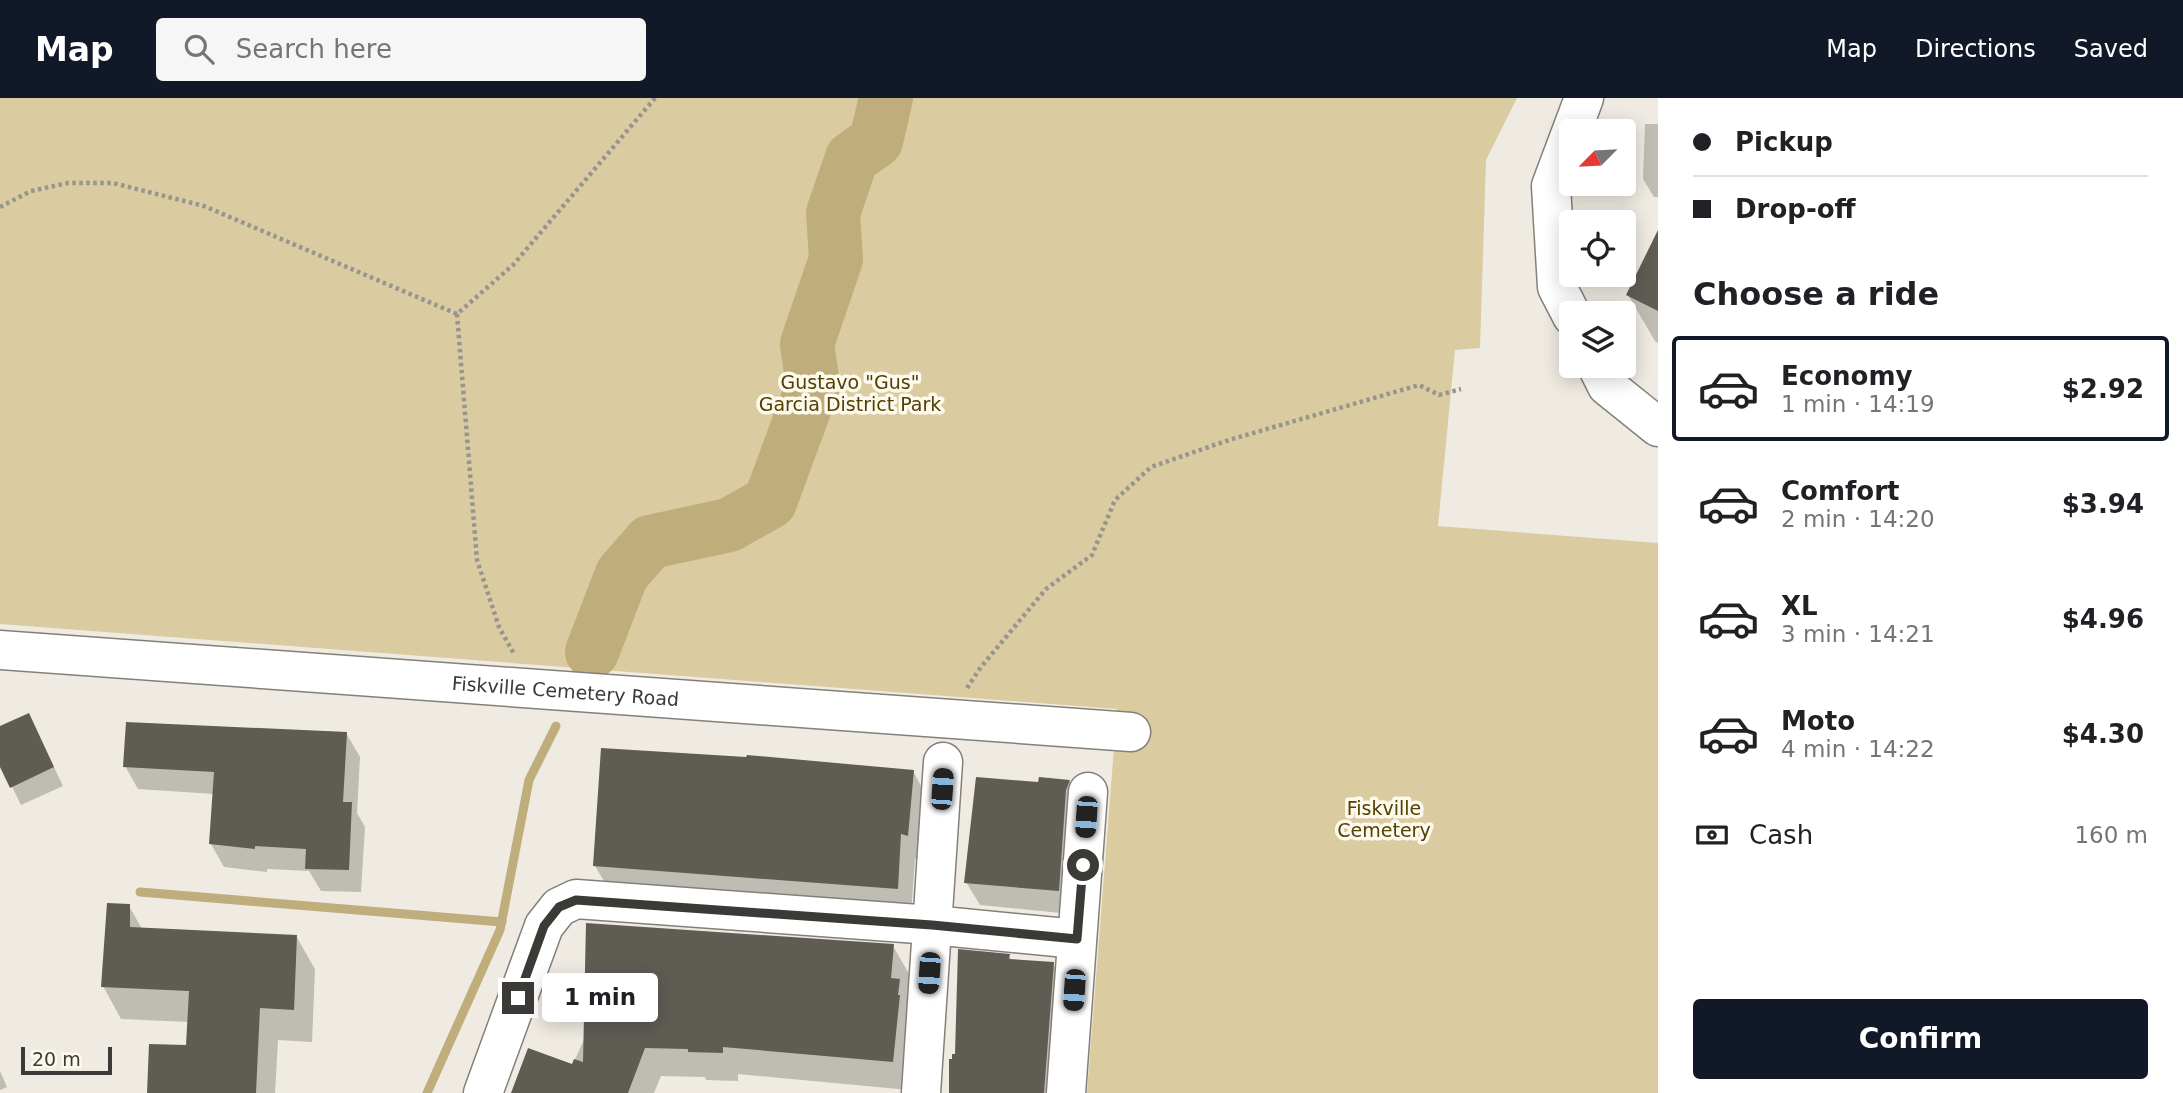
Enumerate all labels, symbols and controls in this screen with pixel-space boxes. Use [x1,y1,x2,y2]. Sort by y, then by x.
search box [156,18,646,81]
text: Map [35,30,114,69]
icon: search [180,30,218,68]
text: Search here [236,34,392,64]
text: Map [1826,35,1877,63]
text: Directions [1915,35,2036,63]
text: Saved [2074,35,2148,63]
north arrow [1559,119,1636,196]
map controls [1559,119,1636,378]
text: Pickup [1735,127,1833,157]
text: Drop-off [1735,194,1856,224]
button: locate [1559,210,1636,287]
text: Choose a ride [1693,275,1939,313]
button: layers [1559,301,1636,378]
icon: car [1697,357,1760,420]
text: Economy [1781,361,1912,391]
park label: Gustavo "Gus" Garcia District Park [759,371,941,415]
text: $2.92 [2062,374,2144,404]
text: 1 min · 14:19 [1781,391,1935,417]
icon: car [1697,472,1760,535]
text: Comfort [1781,476,1899,506]
text: $3.94 [2062,489,2144,519]
text: 2 min · 14:20 [1781,506,1935,532]
icon: car [1697,587,1760,650]
text: XL [1781,591,1818,621]
text: $4.96 [2062,604,2144,634]
text: 3 min · 14:21 [1781,621,1935,647]
street label: Fiskville Cemetery Road [451,672,680,710]
icon: car [1697,702,1760,765]
text: Moto [1781,706,1855,736]
text: $4.30 [2062,719,2144,749]
text: 4 min · 14:22 [1781,736,1935,762]
car [931,767,954,811]
car [1075,795,1098,839]
park label: Fiskville Cemetery [1337,797,1431,841]
icon: cash [1693,816,1731,854]
text: Cash [1749,820,1813,850]
text: 160 m [2074,822,2148,848]
route start [1067,849,1099,881]
car [918,951,941,995]
car [1063,968,1086,1012]
callout: 1 min [542,974,658,1023]
route end [502,982,534,1014]
text: 1 min [564,984,636,1010]
button: Confirm [1693,999,2148,1079]
scale bar [21,1044,112,1076]
text: 20 m [32,1048,81,1070]

